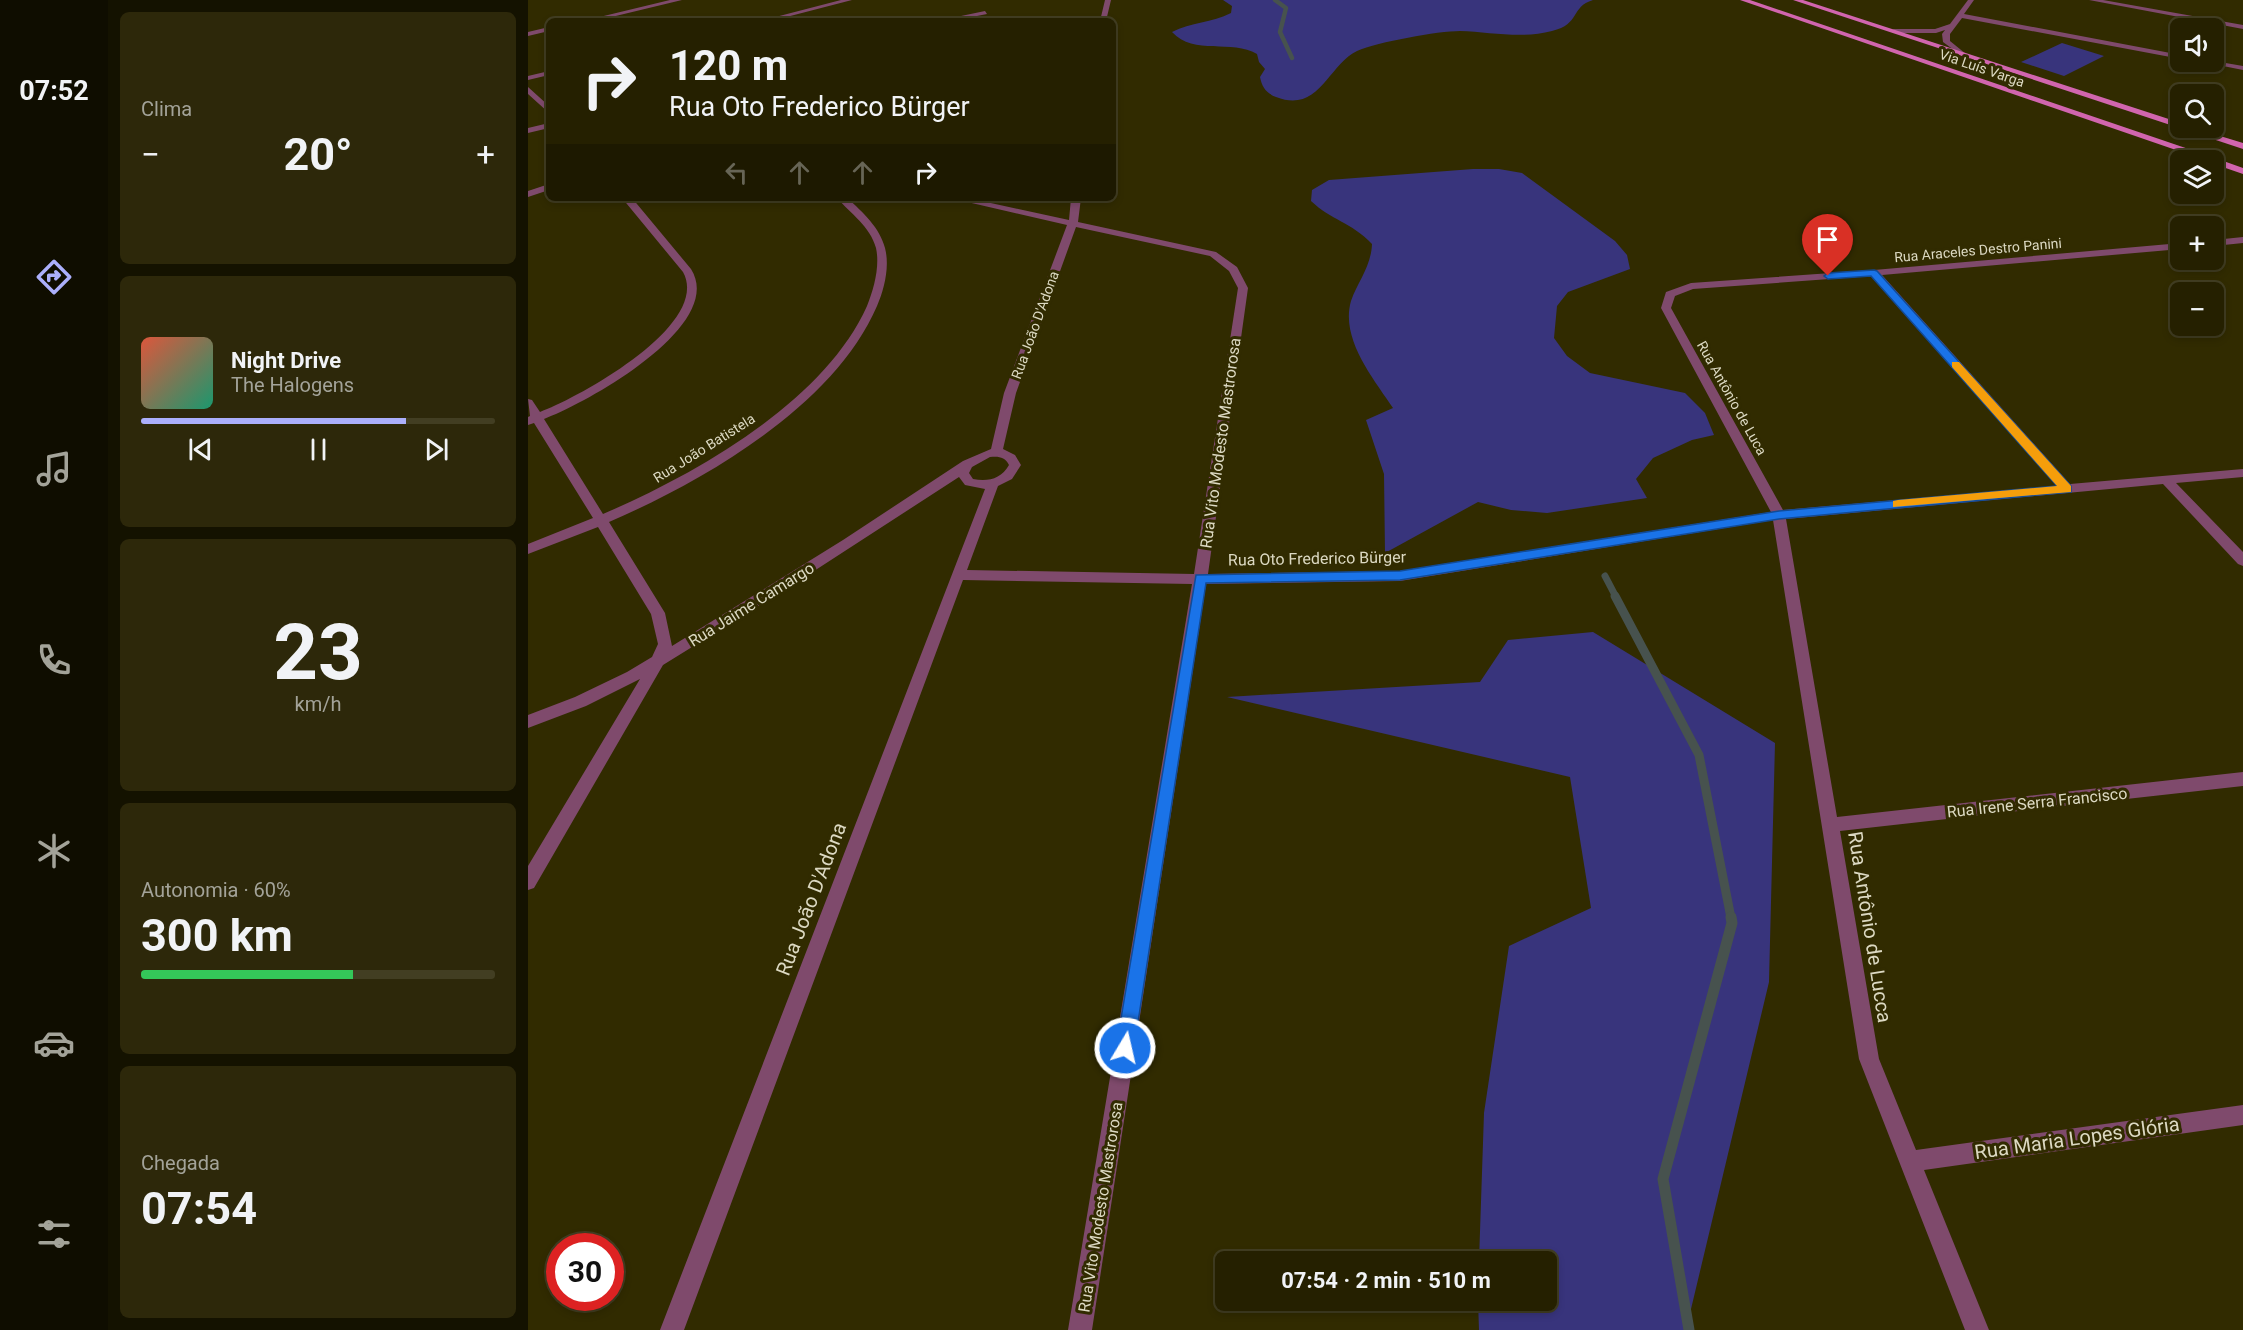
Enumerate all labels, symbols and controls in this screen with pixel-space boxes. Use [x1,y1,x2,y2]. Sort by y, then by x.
map controls [2170,18,2224,336]
button: sound [2170,18,2224,72]
text: 120 m [669,41,788,90]
icon: right [570,42,648,120]
street label: Via Luís Varga [1937,46,2027,90]
text: 07:52 [19,75,89,107]
button: search [2170,84,2224,138]
text: Rua Oto Frederico Bürger [669,91,970,123]
text: Clima [141,97,192,121]
text: 20° [283,128,353,181]
text: − [141,135,160,174]
text: + [476,135,495,174]
button: layers [2170,150,2224,204]
icon: left [720,156,753,189]
icon: ahead [783,156,816,189]
icon: ahead [846,156,879,189]
icon: right [909,156,942,189]
pin [1802,214,1853,276]
button: + [2170,216,2224,270]
icon: arrive [1811,223,1844,256]
street label: Rua Araceles Destro Panini [1894,235,2062,265]
icon: directions [33,256,75,298]
street label: Rua João D'Adona [1008,269,1062,381]
button: − [2170,282,2224,336]
street label: Rua Vito Modesto Mastrorosa [1196,337,1245,550]
street label: Rua Antônio de Luca [1694,338,1770,458]
text: Night Drive [231,348,341,373]
text: The Halogens [231,373,354,397]
street label: Rua João Batistela [650,410,758,486]
icon: previous [184,433,217,466]
icon: pause [302,433,335,466]
icon: next [420,433,453,466]
icon: music [33,448,75,490]
street label: Rua Oto Frederico Bürger [1228,547,1407,570]
street label: Rua Jaime Camargo [685,558,818,651]
text: 23 [273,607,363,698]
icon: phone [33,639,75,681]
text: km/h [295,692,341,716]
street label: Rua Irene Serra Francisco [1946,784,2128,821]
street label: Rua João D'Adona [771,819,851,979]
icon: climate [33,830,75,872]
street label: Rua Antônio de Lucca [1843,830,1897,1024]
text: Autonomia · 60% [141,878,291,902]
text: 300 km [141,909,293,962]
position arrow [1093,1016,1157,1080]
icon: car [33,1022,75,1064]
street label: Rua Vito Modesto Mastrorosa [1074,1101,1127,1314]
street label: Rua Maria Lopes Glória [1973,1112,2181,1164]
text: Chegada [141,1151,220,1175]
text: 07:54 [141,1182,257,1235]
icon: filters [33,1213,75,1255]
speed limit sign: 30 [546,1233,624,1311]
text: 07:54 · 2 min · 510 m [1281,1268,1491,1293]

